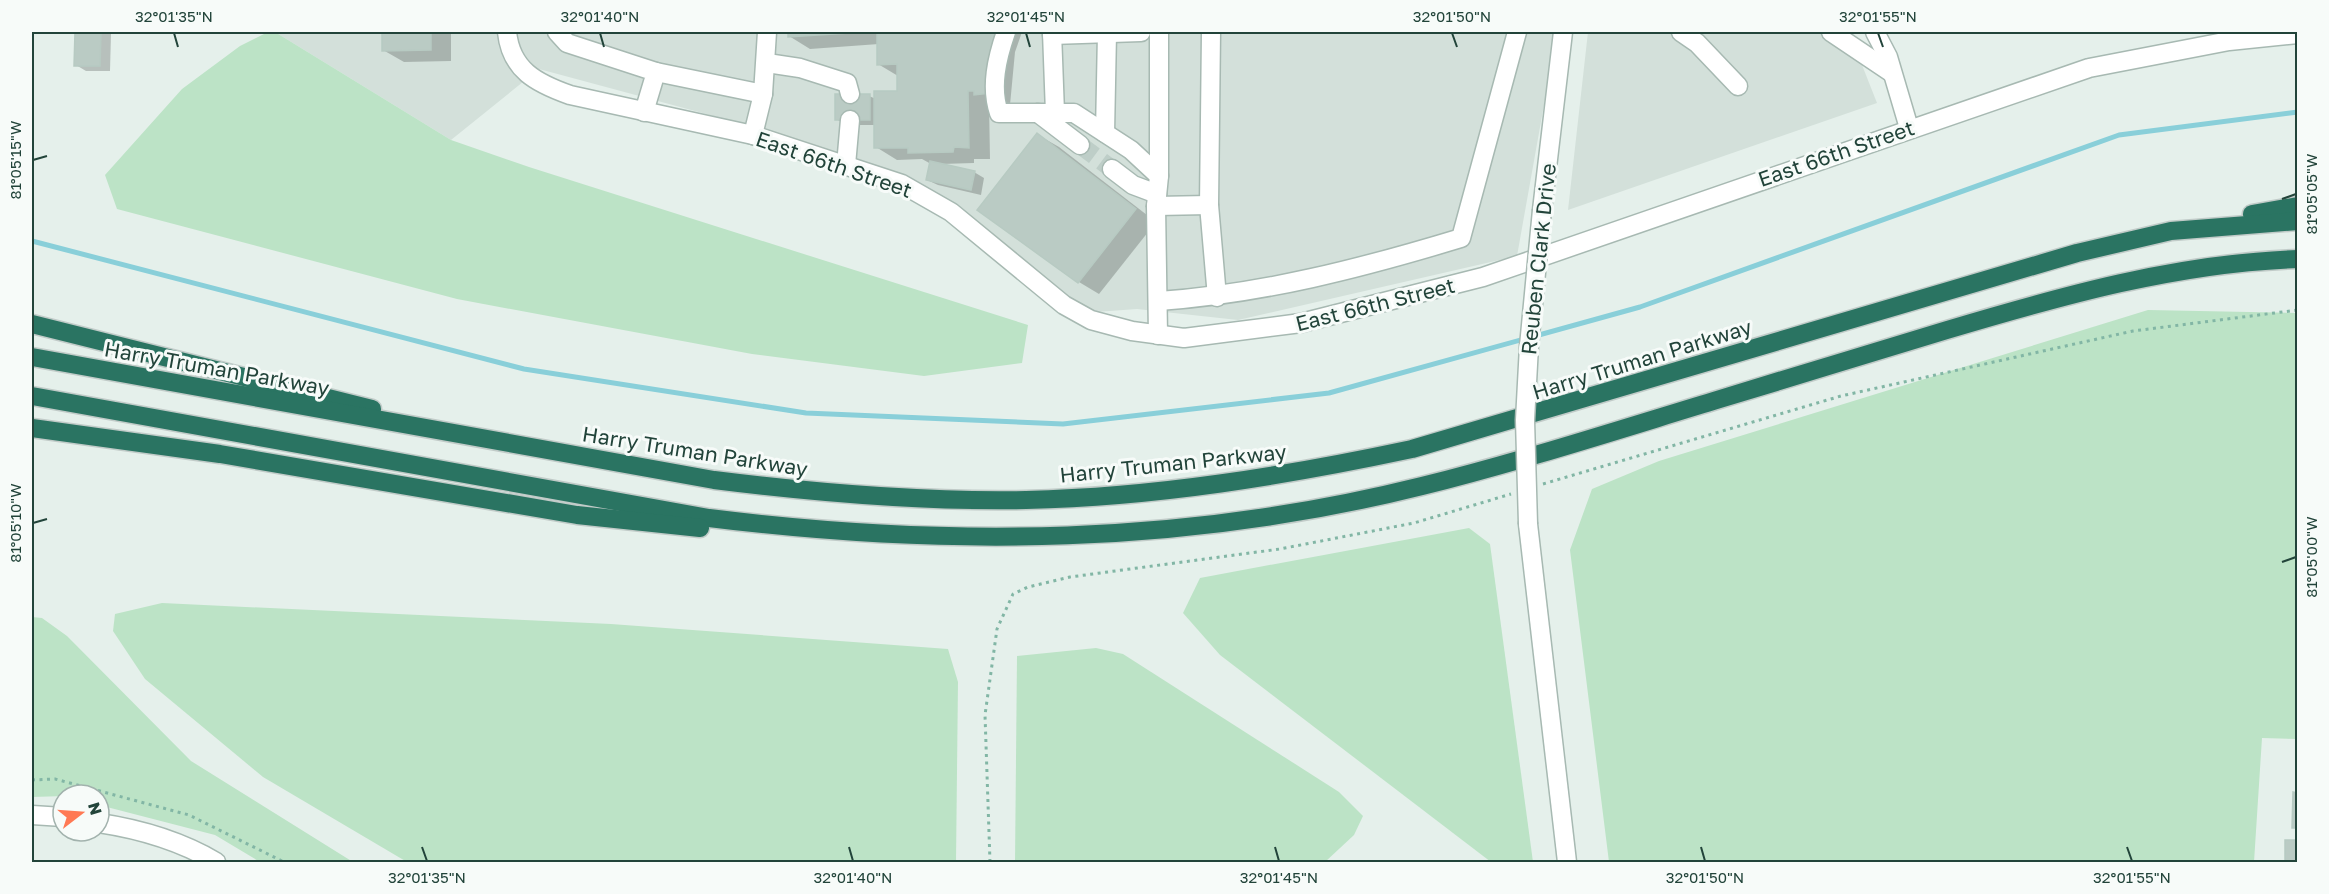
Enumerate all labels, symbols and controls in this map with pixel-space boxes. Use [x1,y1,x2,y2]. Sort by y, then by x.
text: 32°01'35"N [135,7,213,25]
text: 32°01'40"N [561,7,639,25]
text: 32°01'45"N [987,7,1065,25]
text: 32°01'50"N [1413,7,1491,25]
text: 32°01'55"N [1839,7,1917,25]
street label: East 66th Street [1755,114,1917,192]
text: 81°05'15"W [6,121,24,199]
street label: East 66th Street [753,125,915,203]
text: 81°05'05"W [2302,154,2320,234]
street label: Reuben Clark Drive [1515,162,1561,356]
street label: East 66th Street [1293,272,1457,336]
street label: Harry Truman Parkway [1529,313,1755,405]
street label: Harry Truman Parkway [102,335,332,401]
street label: Harry Truman Parkway [580,420,810,482]
street label: Harry Truman Parkway [1058,438,1288,488]
text: 81°05'10"W [6,483,24,563]
text: 81°05'00"W [2302,516,2320,598]
north arrow [51,783,111,843]
text: N [84,800,107,817]
text: 32°01'35"N [388,868,466,886]
text: 32°01'40"N [814,868,892,886]
text: 32°01'45"N [1240,868,1318,886]
text: 32°01'50"N [1666,868,1744,886]
text: 32°01'55"N [2093,868,2171,886]

